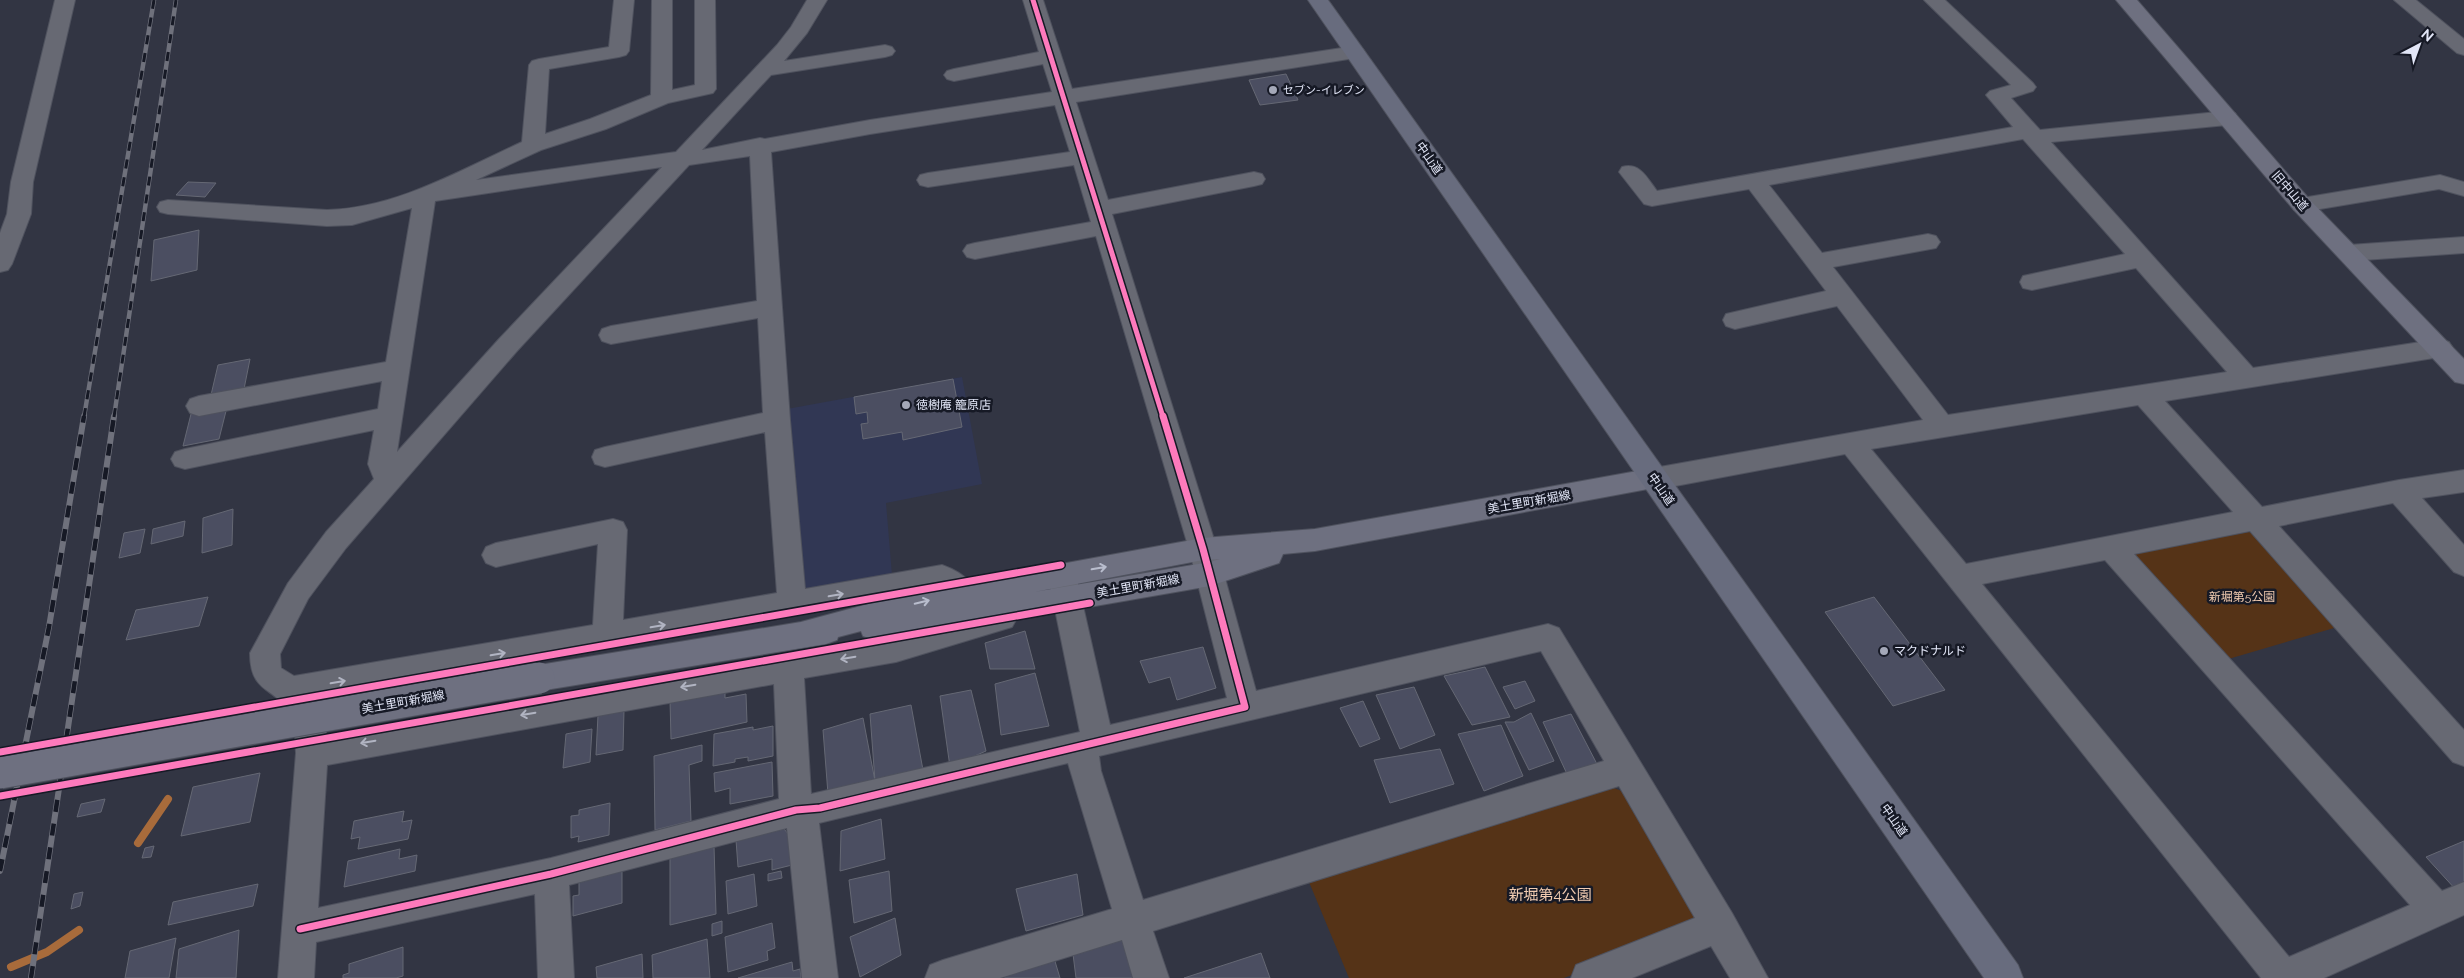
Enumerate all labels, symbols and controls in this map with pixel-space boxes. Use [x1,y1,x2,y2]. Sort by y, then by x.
north arrow [2394,20,2444,70]
text: N [2418,26,2437,45]
marker: セブン-イレブン [1267,84,1279,96]
place label: セブン-イレブン [1283,84,1365,97]
street label: 中山道 [1413,139,1445,177]
street label: 旧中山道 [2269,168,2311,214]
place label: 徳樹庵 籠原店 [916,398,991,412]
marker: 徳樹庵 籠原店 [900,399,912,411]
street label: 中山道 [1645,470,1677,508]
street label: 美土里町新堀線 [1486,488,1572,516]
one-way arrow [1090,563,1106,573]
street label: 美土里町新堀線 [1095,572,1181,600]
one-way arrow [827,589,843,599]
park label: 新堀第5公園 [2209,590,2275,604]
one-way arrow [913,597,929,606]
one-way arrow [650,620,666,630]
place label: マクドナルド [1894,644,1966,658]
marker: マクドナルド [1878,645,1890,657]
one-way arrow [490,648,506,658]
one-way arrow [841,653,857,663]
one-way arrow [330,677,346,686]
one-way arrow [681,681,697,691]
street label: 美土里町新堀線 [360,688,446,716]
one-way arrow [521,710,537,720]
one-way arrow [361,738,377,748]
street label: 中山道 [1878,801,1910,839]
park label: 新堀第4公園 [1508,886,1592,904]

